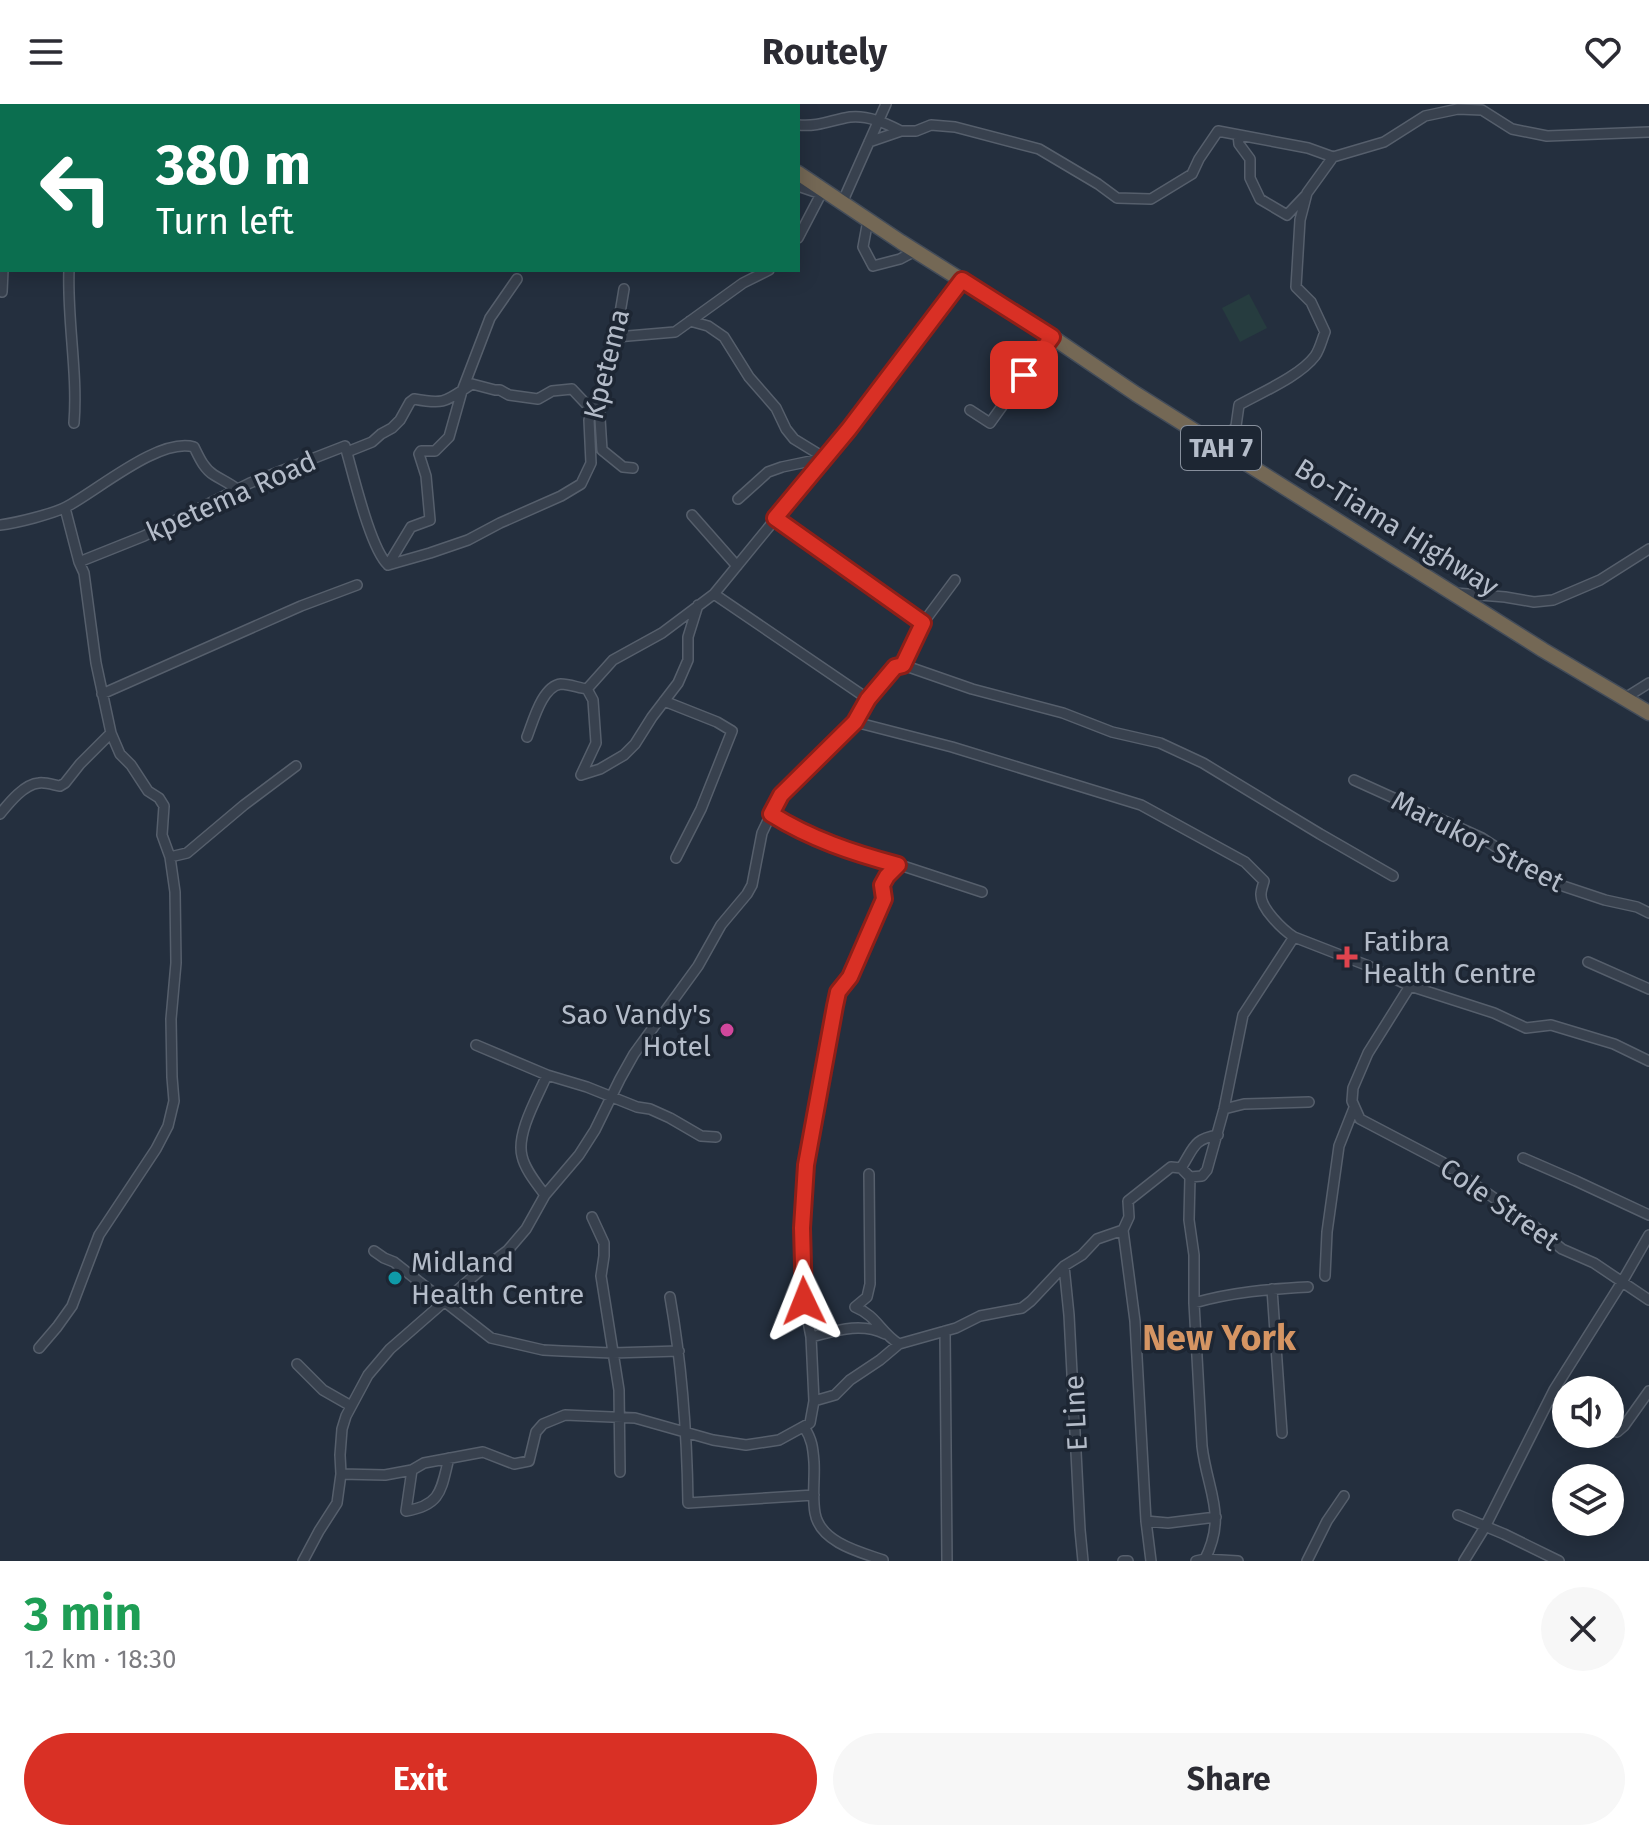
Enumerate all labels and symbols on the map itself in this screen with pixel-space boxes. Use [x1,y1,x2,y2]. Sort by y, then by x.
street label: Kpetema [577,306,636,423]
pin [990,341,1058,409]
road number: TAH 7 [1181,426,1261,470]
street label: kpetema Road [141,444,321,549]
street label: Bo-Tiama Highway [1289,451,1505,603]
street label: Marukor Street [1386,784,1570,899]
place label: Fatibra Health Centre [1363,925,1536,990]
marker: Fatibra Health Centre [1338,948,1356,966]
place label: Sao Vandy's Hotel [561,998,711,1063]
marker: Sao Vandy's Hotel [718,1021,736,1039]
street label: Cole Street [1434,1151,1567,1258]
place label: Midland Health Centre [411,1246,584,1311]
position arrow [762,1259,846,1343]
marker: Midland Health Centre [386,1269,404,1287]
district label: New York [1142,1316,1297,1360]
street label: E Line [1057,1374,1094,1452]

